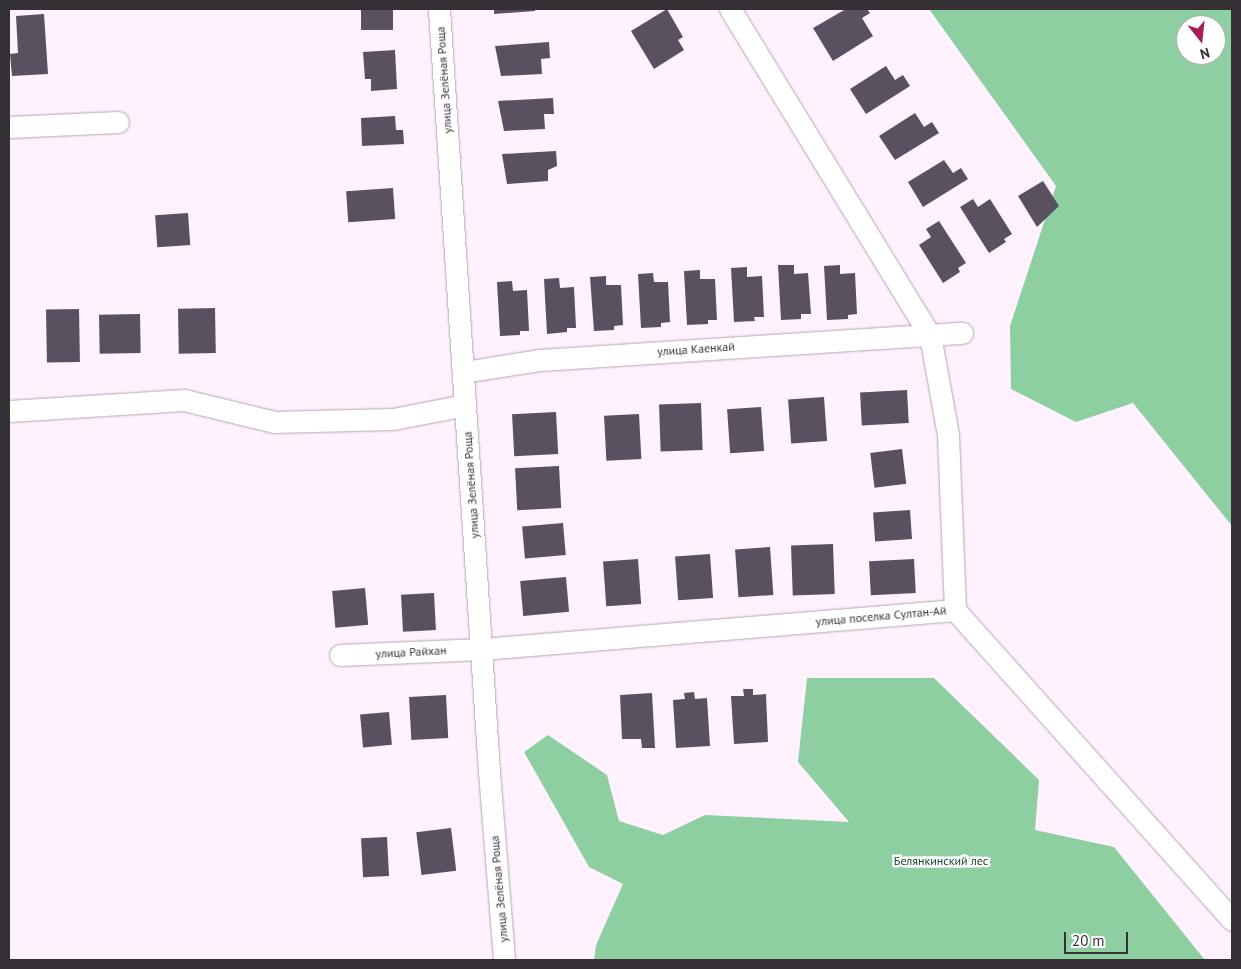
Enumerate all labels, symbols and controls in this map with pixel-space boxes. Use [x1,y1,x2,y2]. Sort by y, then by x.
north arrow [1176,15,1226,65]
street label: улица Зелёная Роща [433,26,455,134]
text: N [1198,44,1212,63]
street label: улица Каенкай [657,339,735,359]
street label: улица Зелёная Роща [460,431,482,539]
street label: улица поселка Султан-Ай [815,603,947,629]
street label: улица Райхан [375,643,447,661]
street label: улица Зелёная Роща [487,835,511,943]
park label: Белянкинский лес [894,854,988,868]
scale bar [1066,922,1130,954]
text: 20 m [1072,931,1105,950]

